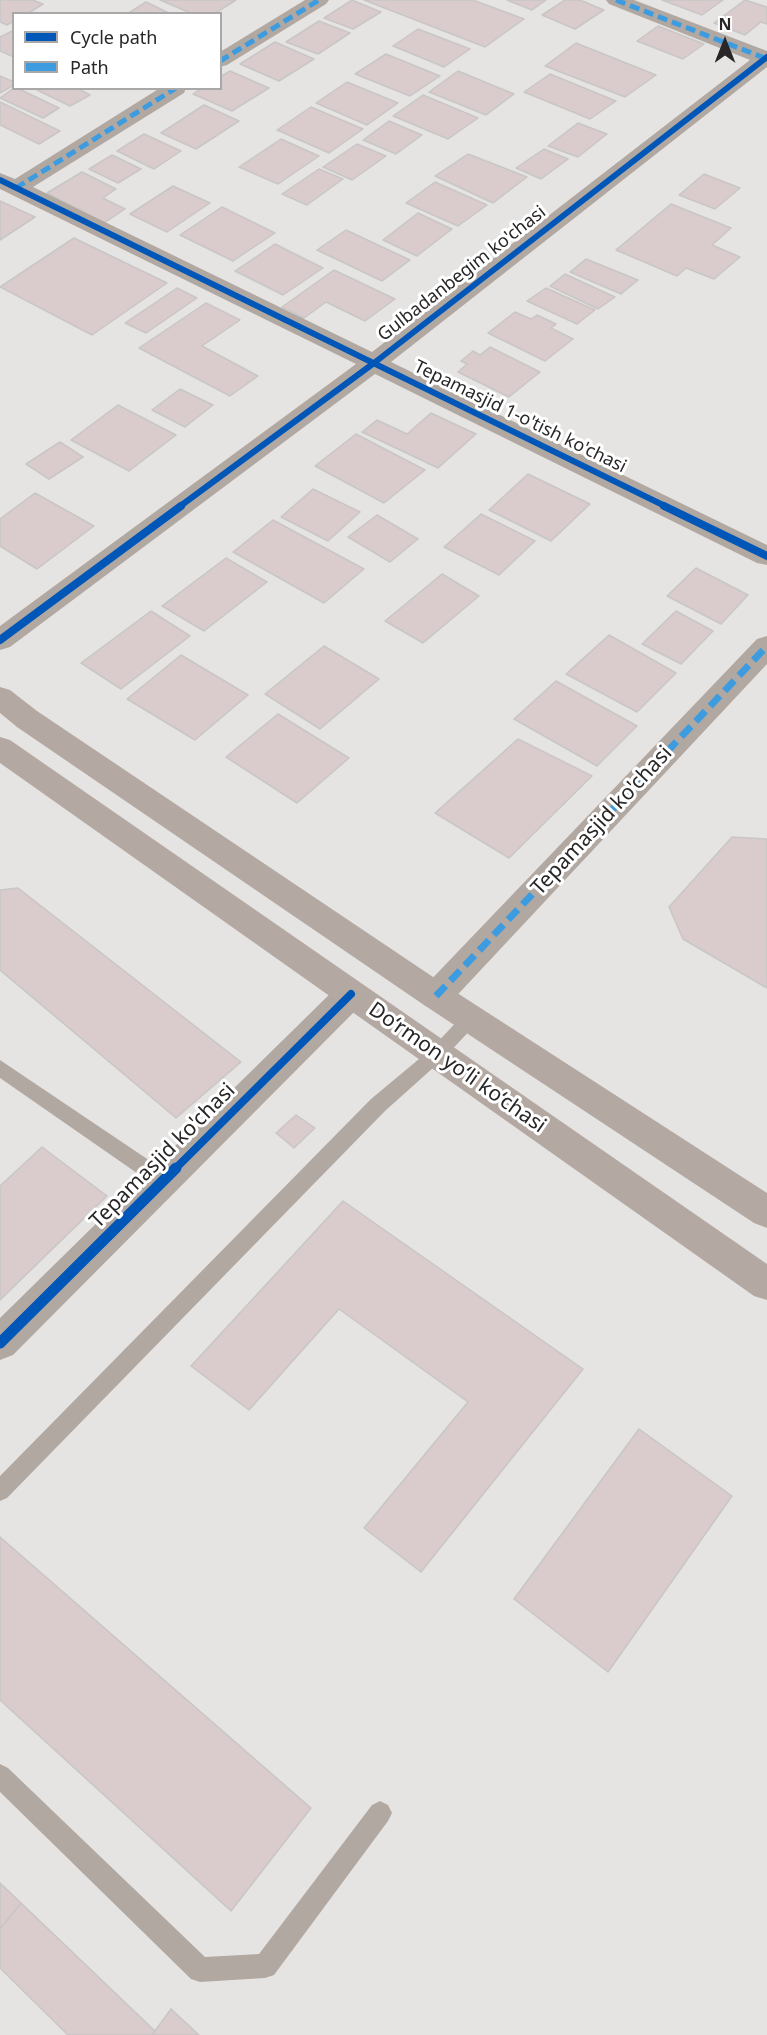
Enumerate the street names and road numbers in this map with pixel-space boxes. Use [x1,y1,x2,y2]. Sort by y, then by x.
street label: Gulbadanbegim ko'chasi [374,202,550,346]
street label: Tepamasjid 1-o'tish ko'chasi [410,356,630,478]
street label: Tepamasjid ko'chasi [526,741,678,901]
street label: Do‘rmon yo‘li ko‘chasi [364,997,550,1139]
street label: Tepamasjid ko'chasi [85,1078,241,1234]

